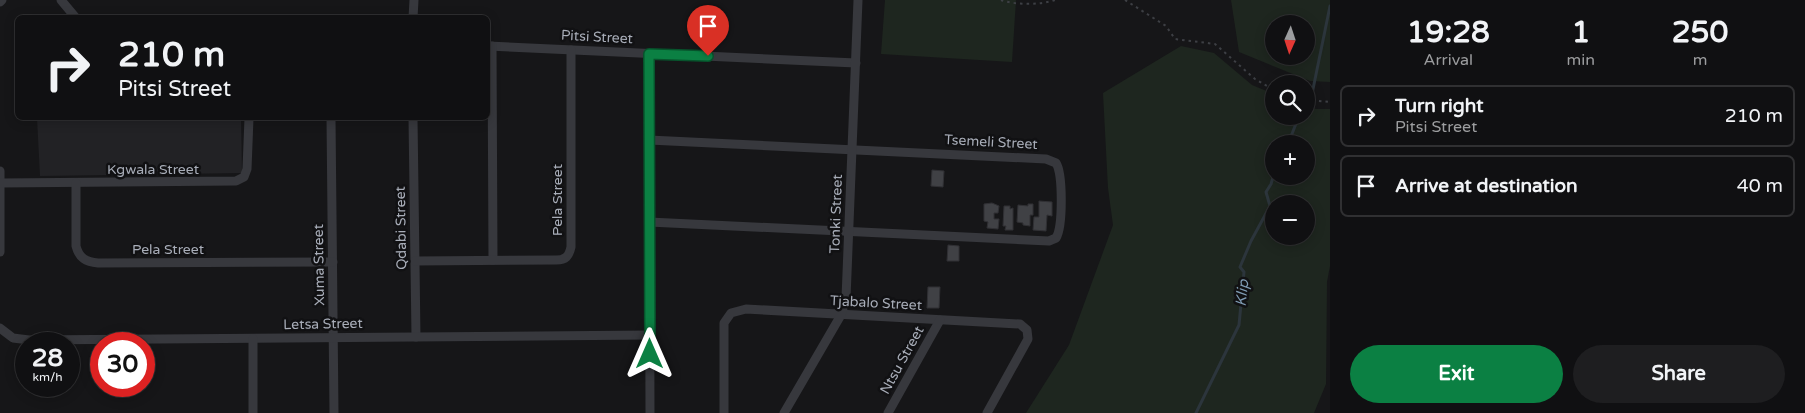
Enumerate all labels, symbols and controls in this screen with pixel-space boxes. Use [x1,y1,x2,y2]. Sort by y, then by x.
pin [687,5,729,56]
icon: arrive [694,12,722,40]
text: 19:28 [1407,14,1490,51]
text: 1 [1571,14,1590,51]
text: 250 [1672,14,1728,51]
north arrow [1265,15,1315,65]
map controls [1265,15,1315,245]
street label: Pitsi Street [561,27,634,47]
text: 210 m [118,34,225,76]
icon: right [35,35,100,100]
text: Arrival [1424,50,1473,70]
text: min [1567,50,1595,70]
text: m [1693,50,1707,70]
button: search [1265,75,1315,125]
text: Pitsi Street [118,76,231,102]
text: Turn right [1395,95,1483,117]
icon: right [1352,102,1380,130]
text: 210 m [1725,105,1783,127]
text: Pitsi Street [1395,117,1477,137]
street label: Tsemeli Street [944,131,1039,153]
button: + [1265,135,1315,185]
street label: Kgwala Street [107,161,200,178]
street label: Pela Street [549,163,566,236]
icon: arrive [1352,172,1380,200]
street label: Tonki Street [826,173,846,254]
text: Arrive at destination [1395,175,1578,197]
text: 40 m [1737,175,1783,197]
street label: Qdabi Street [392,185,410,270]
button: − [1265,195,1315,245]
street label: Xuma Street [310,223,328,306]
street label: Pela Street [132,241,205,258]
water label: Klip [1232,277,1253,307]
street label: Tjabalo Street [830,292,923,314]
street label: Letsa Street [283,315,364,333]
street label: Ntsu Street [876,322,928,397]
position arrow [623,327,675,379]
speed limit sign: 30 [90,332,155,397]
text: 28 [32,343,63,373]
button: Exit [1350,345,1563,403]
button: Share [1573,345,1785,403]
text: km/h [32,370,63,384]

